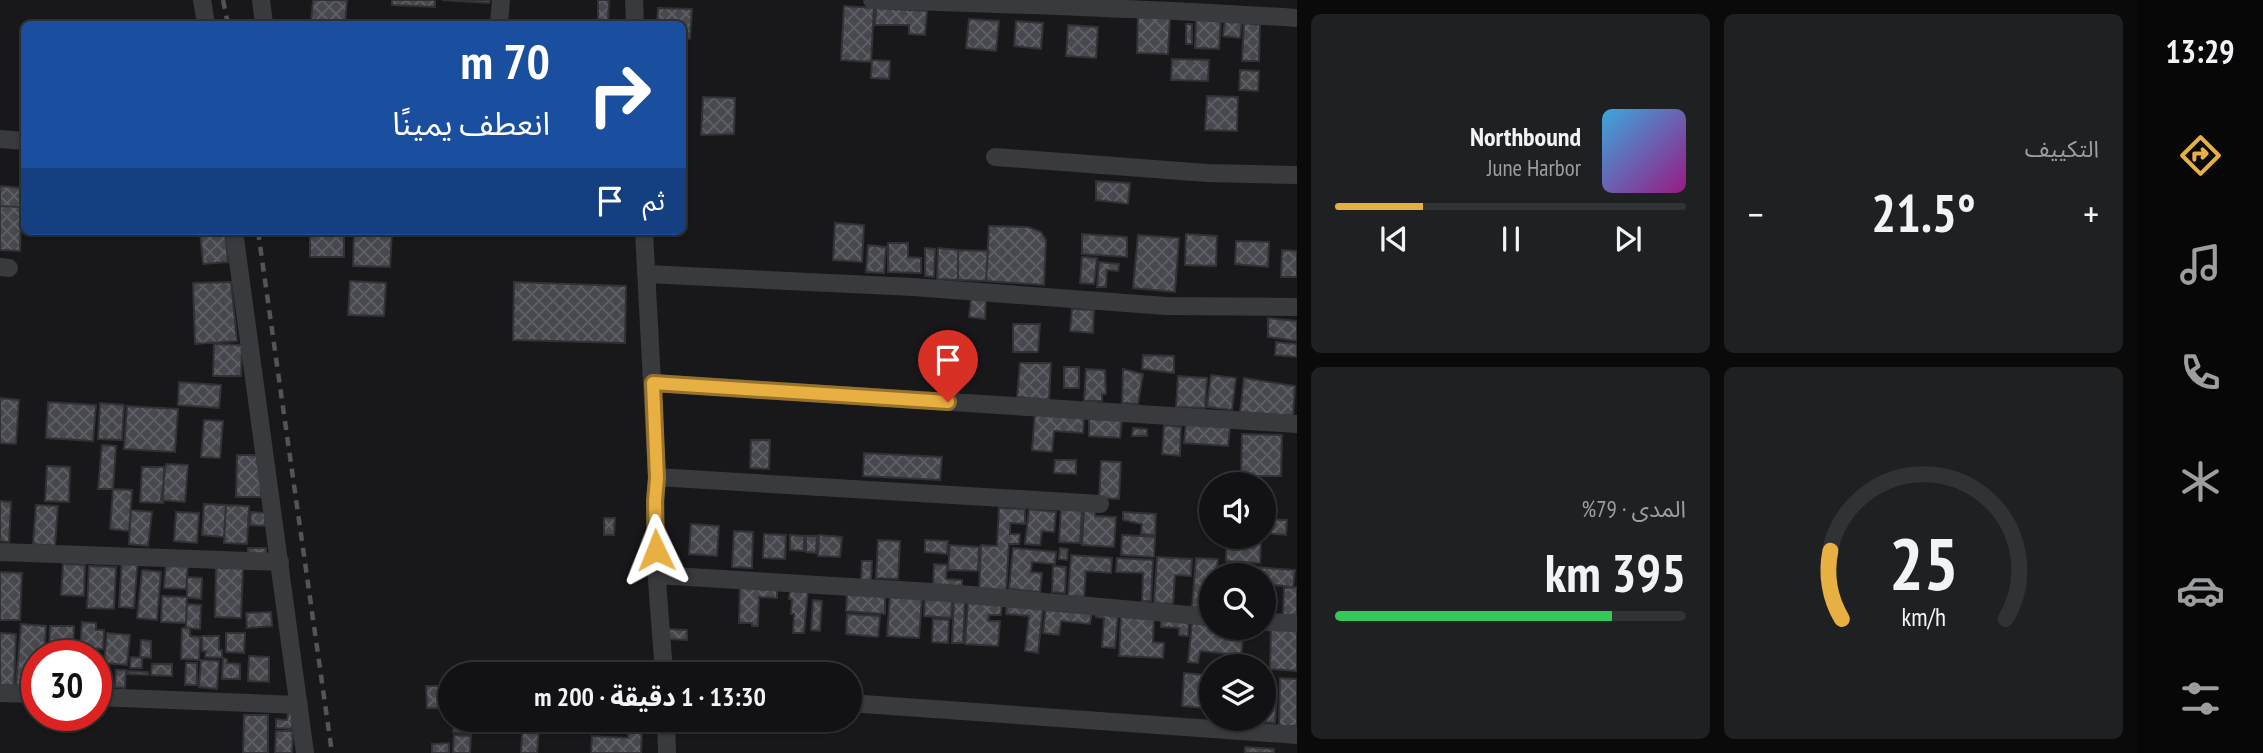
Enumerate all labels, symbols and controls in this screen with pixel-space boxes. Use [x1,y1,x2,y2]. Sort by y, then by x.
text: 70 m [461,29,550,93]
text: 13:29 [2165,30,2235,72]
icon: right [574,49,665,140]
text: انعطف يمينًا [392,102,550,144]
text: Northbound [1470,120,1581,153]
icon: directions [2176,131,2225,180]
text: التكييف [2025,134,2099,163]
text: June Harbor [1487,153,1581,182]
text: 21.5° [1871,179,1976,246]
icon: arrive [591,182,629,220]
text: ثم [643,184,665,217]
text: − [1748,189,1764,238]
text: + [2083,189,2099,238]
icon: previous [1375,220,1413,258]
icon: pause [1492,220,1530,258]
icon: next [1609,220,1647,258]
icon: music [2176,240,2225,289]
pin [918,330,978,402]
icon: arrive [929,341,967,379]
icon: phone [2176,348,2225,397]
icon: climate [2176,457,2225,506]
map controls [1199,472,1276,731]
button: sound [1199,472,1276,549]
text: المدى · 79% [1582,494,1686,523]
position arrow [619,513,693,587]
text: 25 [1889,515,1958,609]
text: 395 km [1545,539,1686,606]
button: search [1199,563,1276,640]
icon: car [2176,566,2225,615]
text: km/h [1901,601,1946,633]
speed limit sign: 30 [21,640,112,731]
button: layers [1199,654,1276,731]
icon: filters [2176,674,2225,723]
text: 13:30 · 1 دقيقة · 200 m [534,680,766,713]

